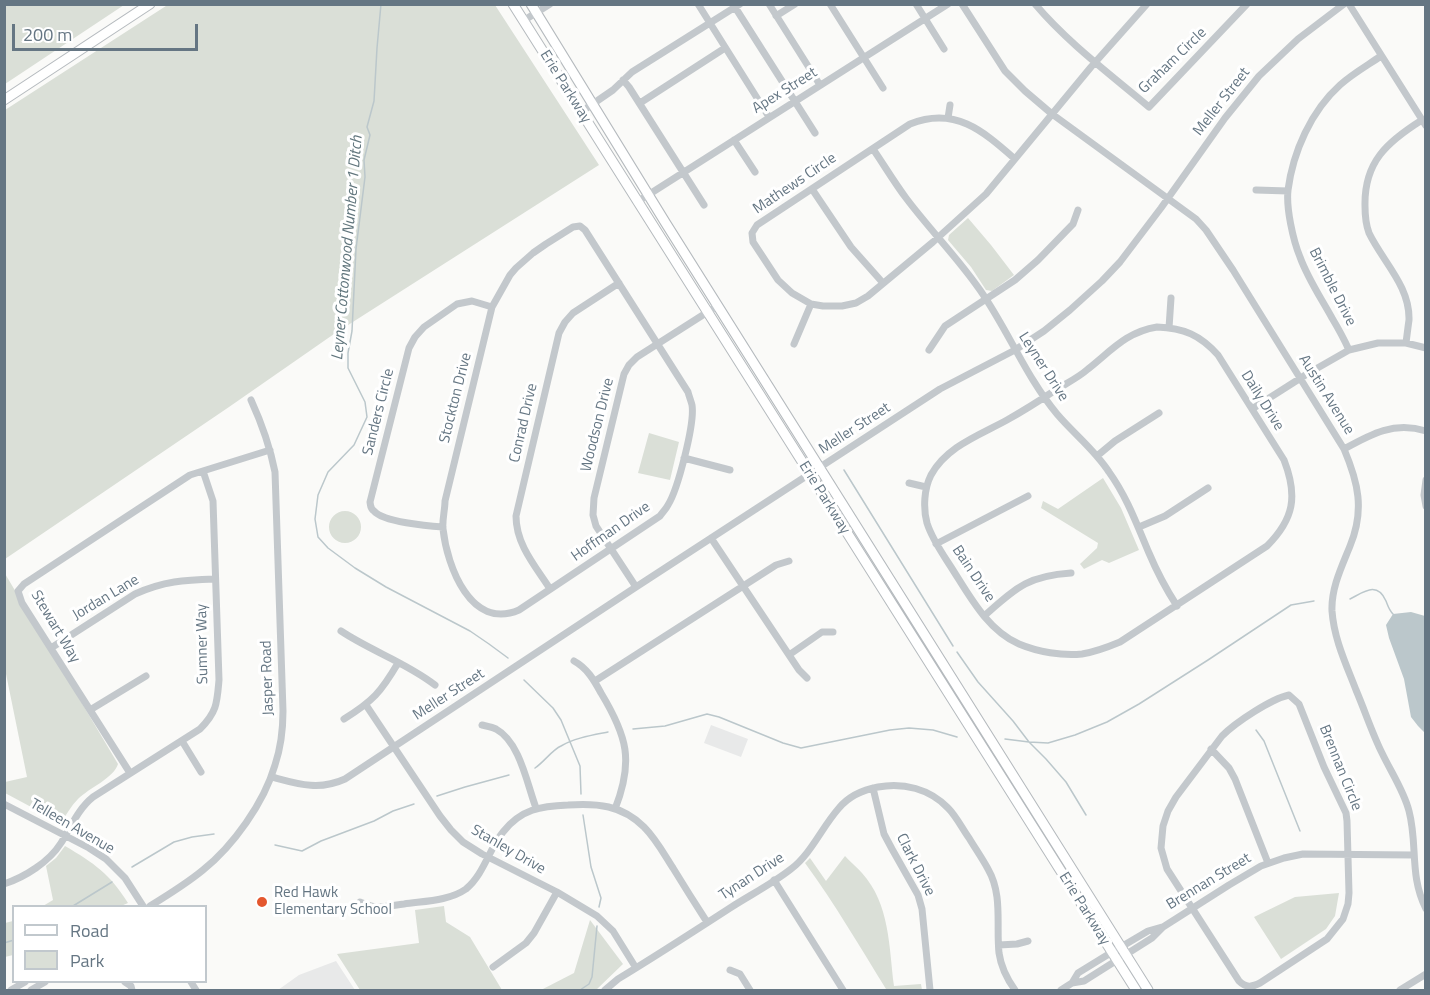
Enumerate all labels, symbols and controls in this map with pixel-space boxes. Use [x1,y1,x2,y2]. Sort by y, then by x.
scale bar [15,12,201,50]
text: 200 m [23,21,72,48]
street label: Graham Circle [1135,24,1211,98]
street label: Erie Parkway [536,47,594,127]
street label: Apex Street [749,64,821,118]
street label: Meller Street [1190,64,1254,140]
water label: Leyner Cottonwood Number 1 Ditch [329,135,367,361]
street label: Mathews Circle [750,150,840,218]
street label: Brimble Drive [1305,245,1359,329]
street label: Leyner Drive [1014,329,1072,405]
street label: Stockton Drive [436,351,476,445]
street label: Austin Avenue [1294,352,1358,438]
street label: Sanders Circle [360,367,398,457]
street label: Daily Drive [1237,368,1287,434]
street label: Woodson Drive [578,376,618,474]
street label: Conrad Drive [506,382,542,464]
street label: Meller Street [816,399,894,459]
street label: Erie Parkway [795,458,853,538]
street label: Hoffman Drive [568,498,654,566]
street label: Bain Drive [948,542,998,606]
street label: Jordan Lane [70,571,142,625]
street label: Stewart Way [26,588,84,666]
street label: Sumner Way [193,604,213,684]
street label: Jasper Road [258,640,278,716]
street label: Meller Street [410,665,488,725]
street label: Brennan Circle [1315,722,1365,814]
street label: Telleen Avenue [27,796,117,858]
street label: Stanley Drive [468,821,548,879]
street label: Clark Drive [892,831,938,899]
street label: Tynan Drive [716,849,788,905]
street label: Brennan Street [1163,850,1255,914]
street label: Erie Parkway [1055,869,1113,949]
place label: Red Hawk Elementary School [274,884,392,919]
marker: Red Hawk Elementary School [255,895,269,909]
legend [12,905,207,983]
text: Road [70,917,109,944]
text: Park [70,947,104,974]

